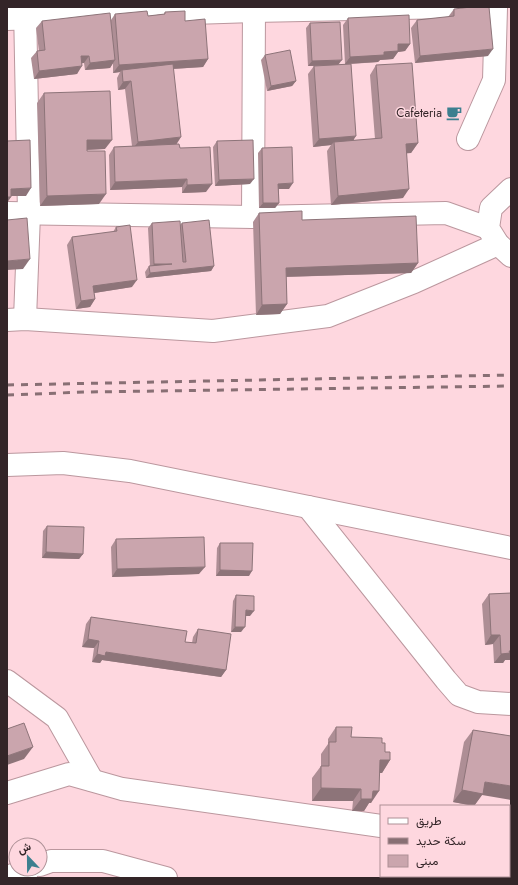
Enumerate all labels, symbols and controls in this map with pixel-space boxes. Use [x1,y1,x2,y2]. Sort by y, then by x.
place label: Cafeteria [396,104,442,122]
cafe icon: Cafeteria [445,104,463,122]
legend [380,805,510,877]
text: طريق [416,812,442,830]
text: سكة حديد [416,832,466,850]
north arrow [8,837,48,877]
text: ش [15,838,33,858]
text: مبنى [416,852,438,870]

